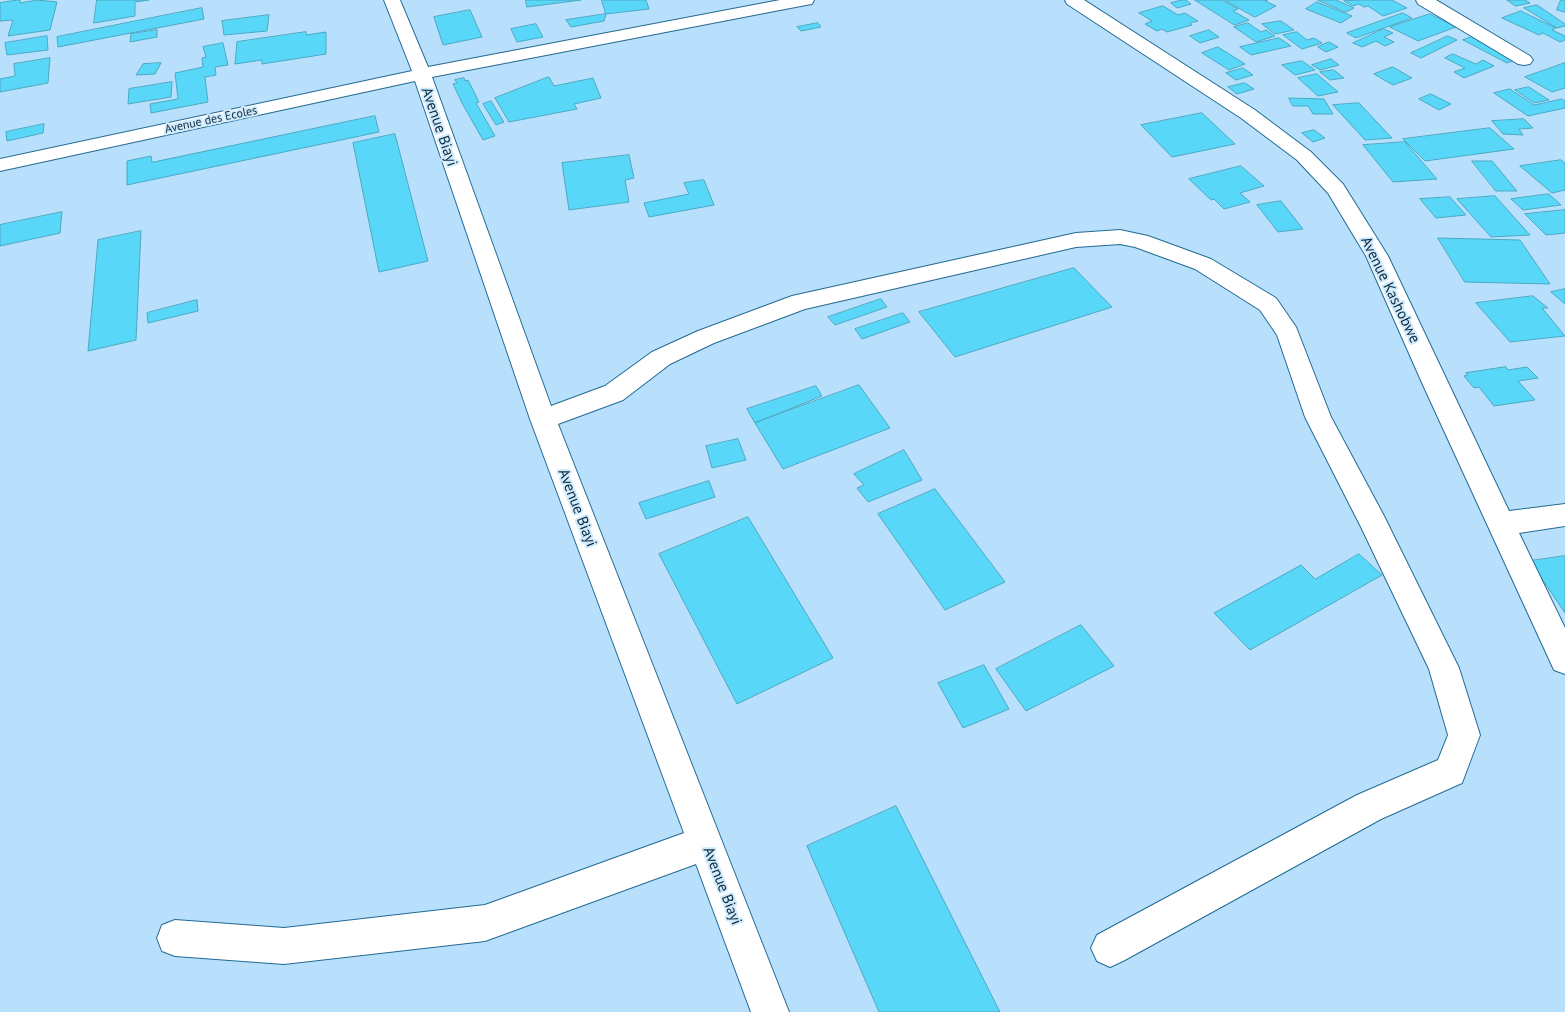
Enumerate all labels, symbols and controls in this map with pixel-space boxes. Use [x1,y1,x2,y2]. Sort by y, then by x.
street label: Avenue Biayi [417,85,461,169]
street label: Avenue des Ecoles [163,103,259,137]
street label: Avenue Kashobwe [1356,234,1424,346]
street label: Avenue Biayi [554,466,600,550]
street label: Avenue Biayi [699,844,745,928]

